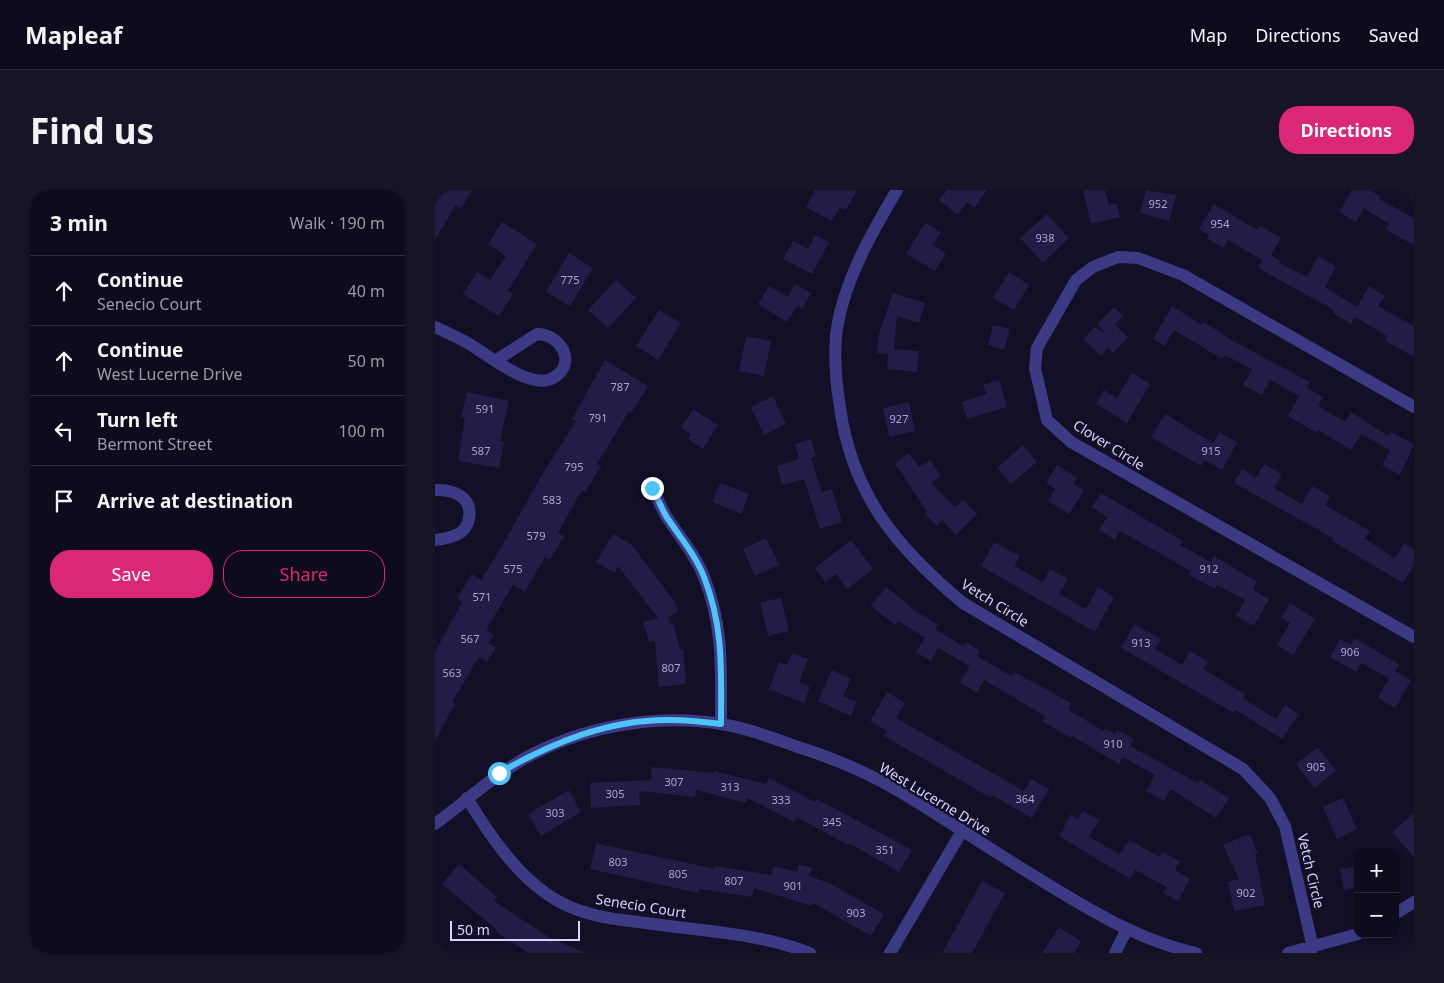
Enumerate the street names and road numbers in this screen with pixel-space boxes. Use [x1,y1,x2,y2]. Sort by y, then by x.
street label: Clover Circle [1070,415,1149,474]
street label: Vetch Circle [958,574,1033,631]
street label: West Lucerne Drive [876,758,995,840]
street label: Vetch Circle [1294,832,1329,910]
street label: Senecio Court [594,889,688,922]

